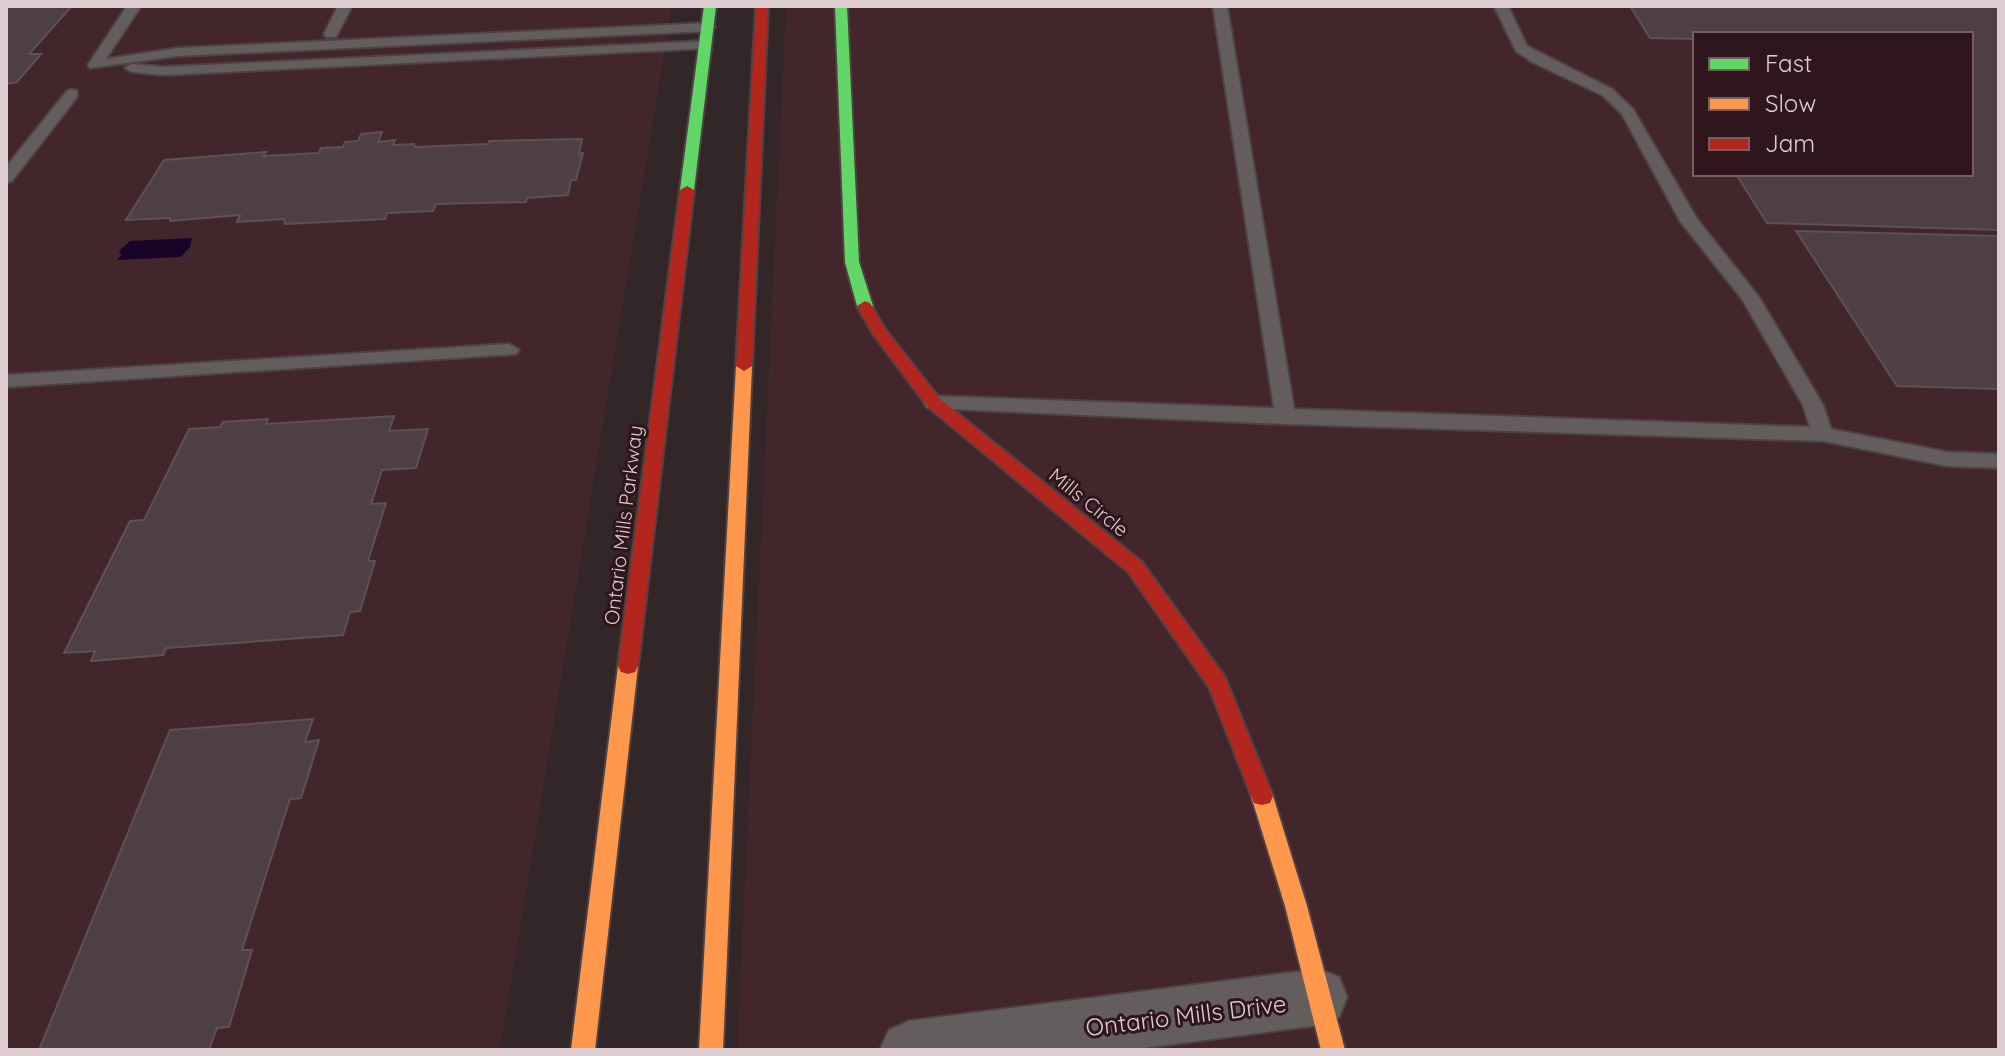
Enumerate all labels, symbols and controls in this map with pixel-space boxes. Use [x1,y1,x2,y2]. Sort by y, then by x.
legend [1693,32,1973,176]
text: Fast [1765,48,1812,78]
text: Slow [1765,88,1816,118]
text: Jam [1765,128,1815,158]
street label: Ontario Mills Parkway [598,424,648,626]
street label: Mills Circle [1044,462,1134,542]
street label: Ontario Mills Drive [1084,988,1288,1042]

